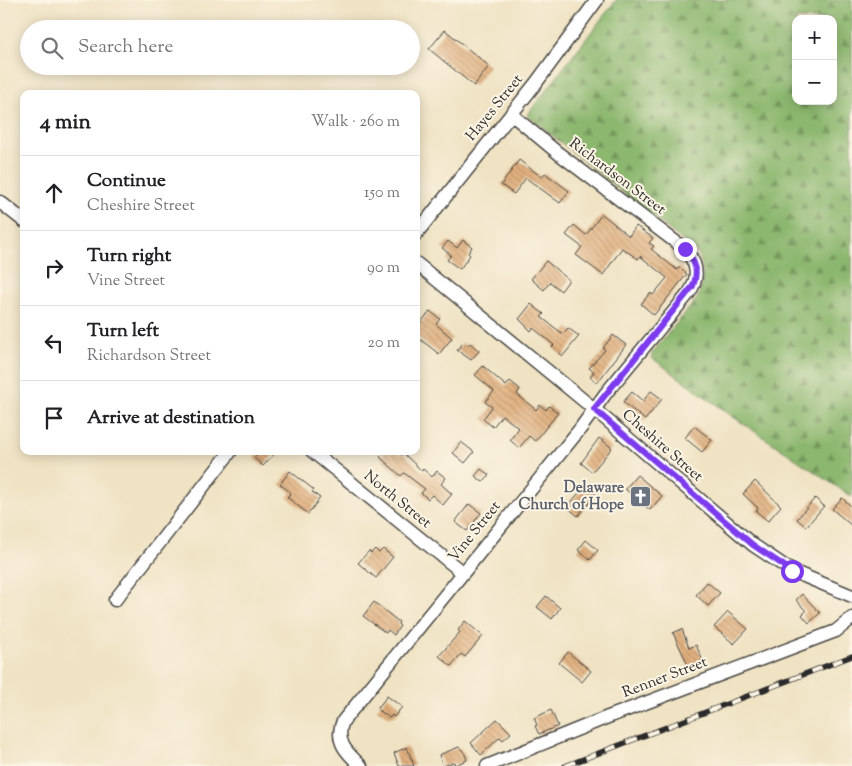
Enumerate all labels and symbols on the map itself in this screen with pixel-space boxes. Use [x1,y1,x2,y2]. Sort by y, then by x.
street label: Hayes Street [461,70,529,146]
street label: Richardson Street [564,134,670,220]
route end [674,238,697,261]
street label: Cheshire Street [617,405,707,487]
street label: North Street [359,466,435,534]
place label: Delaware Church of Hope [518,478,624,516]
church icon: Delaware Church of Hope [628,485,652,509]
street label: Vine Street [444,497,506,567]
route start [781,560,804,583]
street label: Renner Street [619,652,711,704]

